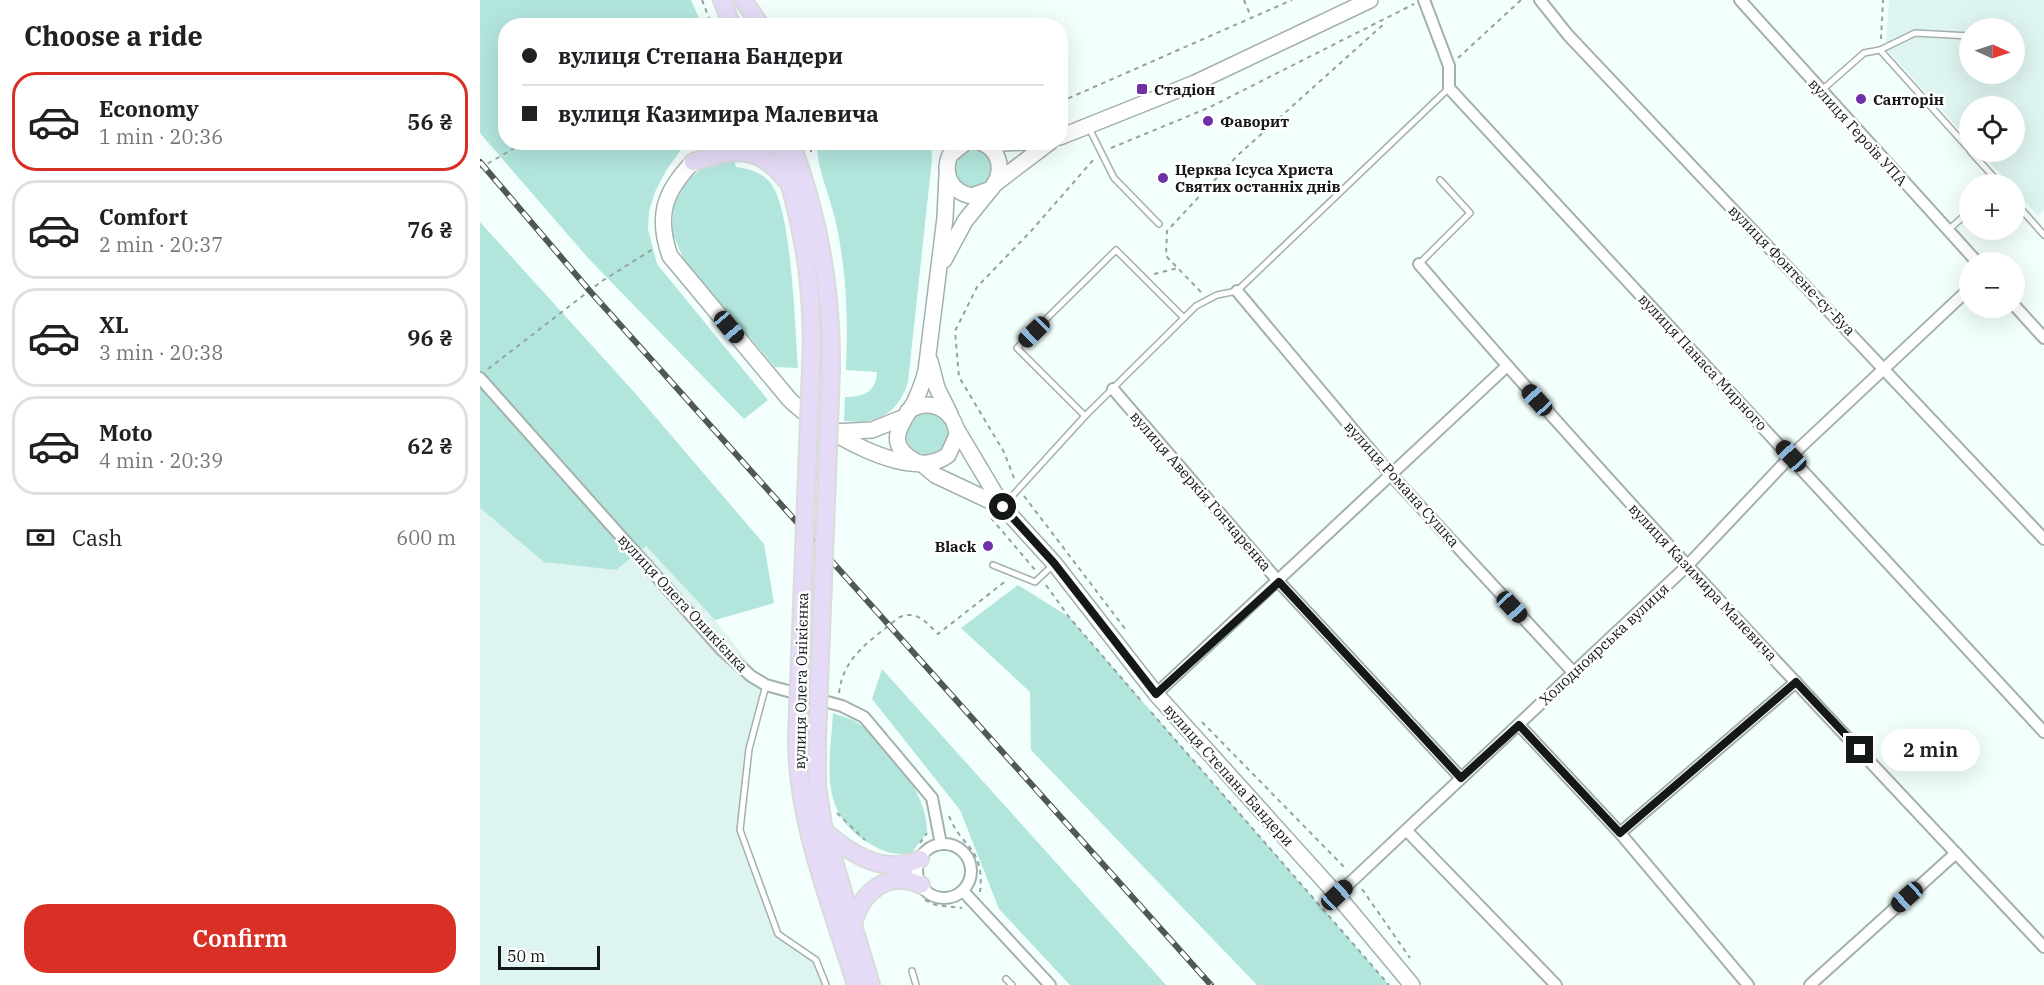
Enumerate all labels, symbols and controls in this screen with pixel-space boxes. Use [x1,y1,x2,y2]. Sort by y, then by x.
text: Choose a ride [24,18,203,53]
north arrow [1959,18,2025,84]
map controls [1959,18,2025,318]
text: вулиця Степана Бандери [558,41,843,70]
street label: вулиця Героїв УПА [1805,74,1912,190]
place label: Стадіон [1154,80,1215,99]
marker: Стадіон [1135,82,1149,96]
place label: Санторін [1873,90,1944,109]
marker: Санторін [1854,92,1868,106]
text: Economy [99,94,199,123]
icon: car [27,95,81,149]
button: locate [1959,96,2025,162]
text: вулиця Казимира Малевича [558,99,879,128]
text: 56 ₴ [407,107,453,136]
place label: Фаворит [1220,112,1289,131]
marker: Фаворит [1201,114,1215,128]
text: 1 min · 20:36 [99,123,223,150]
place label: Церква Ісуса Христа Святих останніх днів [1175,160,1341,196]
marker: Церква Ісуса Христа Святих останніх днів [1156,171,1170,185]
button: + [1959,174,2025,240]
street label: вулиця Фонтене-су-Буа [1725,201,1859,339]
text: Comfort [99,202,188,231]
icon: car [27,203,81,257]
text: 76 ₴ [407,215,453,244]
text: 2 min · 20:37 [99,231,223,258]
button: − [1959,252,2025,318]
street label: вулиця Панаса Мирного [1634,290,1772,434]
car [711,307,747,347]
text: XL [99,310,129,339]
icon: car [27,311,81,365]
car [1015,313,1053,351]
text: 96 ₴ [407,323,453,352]
text: 3 min · 20:38 [99,339,223,366]
car [1518,381,1556,419]
street label: вулиця Аверкія Гончаренка [1126,407,1276,575]
street label: вулиця Романа Сушка [1340,417,1464,551]
text: Moto [99,418,153,447]
icon: car [27,419,81,473]
text: 62 ₴ [407,431,453,460]
car [1772,437,1810,475]
text: 4 min · 20:39 [99,447,223,474]
route start [989,493,1016,520]
street label: вулиця Казимира Малевича [1625,499,1781,665]
icon: cash [24,521,57,554]
text: Cash [72,523,123,552]
text: 600 m [396,524,456,551]
street label: вулиця Олега Оникієнка [614,530,752,676]
place label: Black [935,537,977,556]
marker: Black [981,539,995,553]
street label: Холодноярська вулиця [1535,579,1673,709]
car [1493,588,1531,626]
street label: вулиця Олега Онікієнка [790,592,812,770]
street label: вулиця Степана Бандери [1160,700,1298,850]
callout: 2 min [1881,729,1980,771]
route end [1846,736,1873,763]
text: 2 min [1903,736,1958,763]
car [1318,876,1356,914]
car [1888,878,1926,916]
button: Confirm [24,904,456,973]
scale bar [498,943,600,970]
text: 50 m [507,946,545,966]

